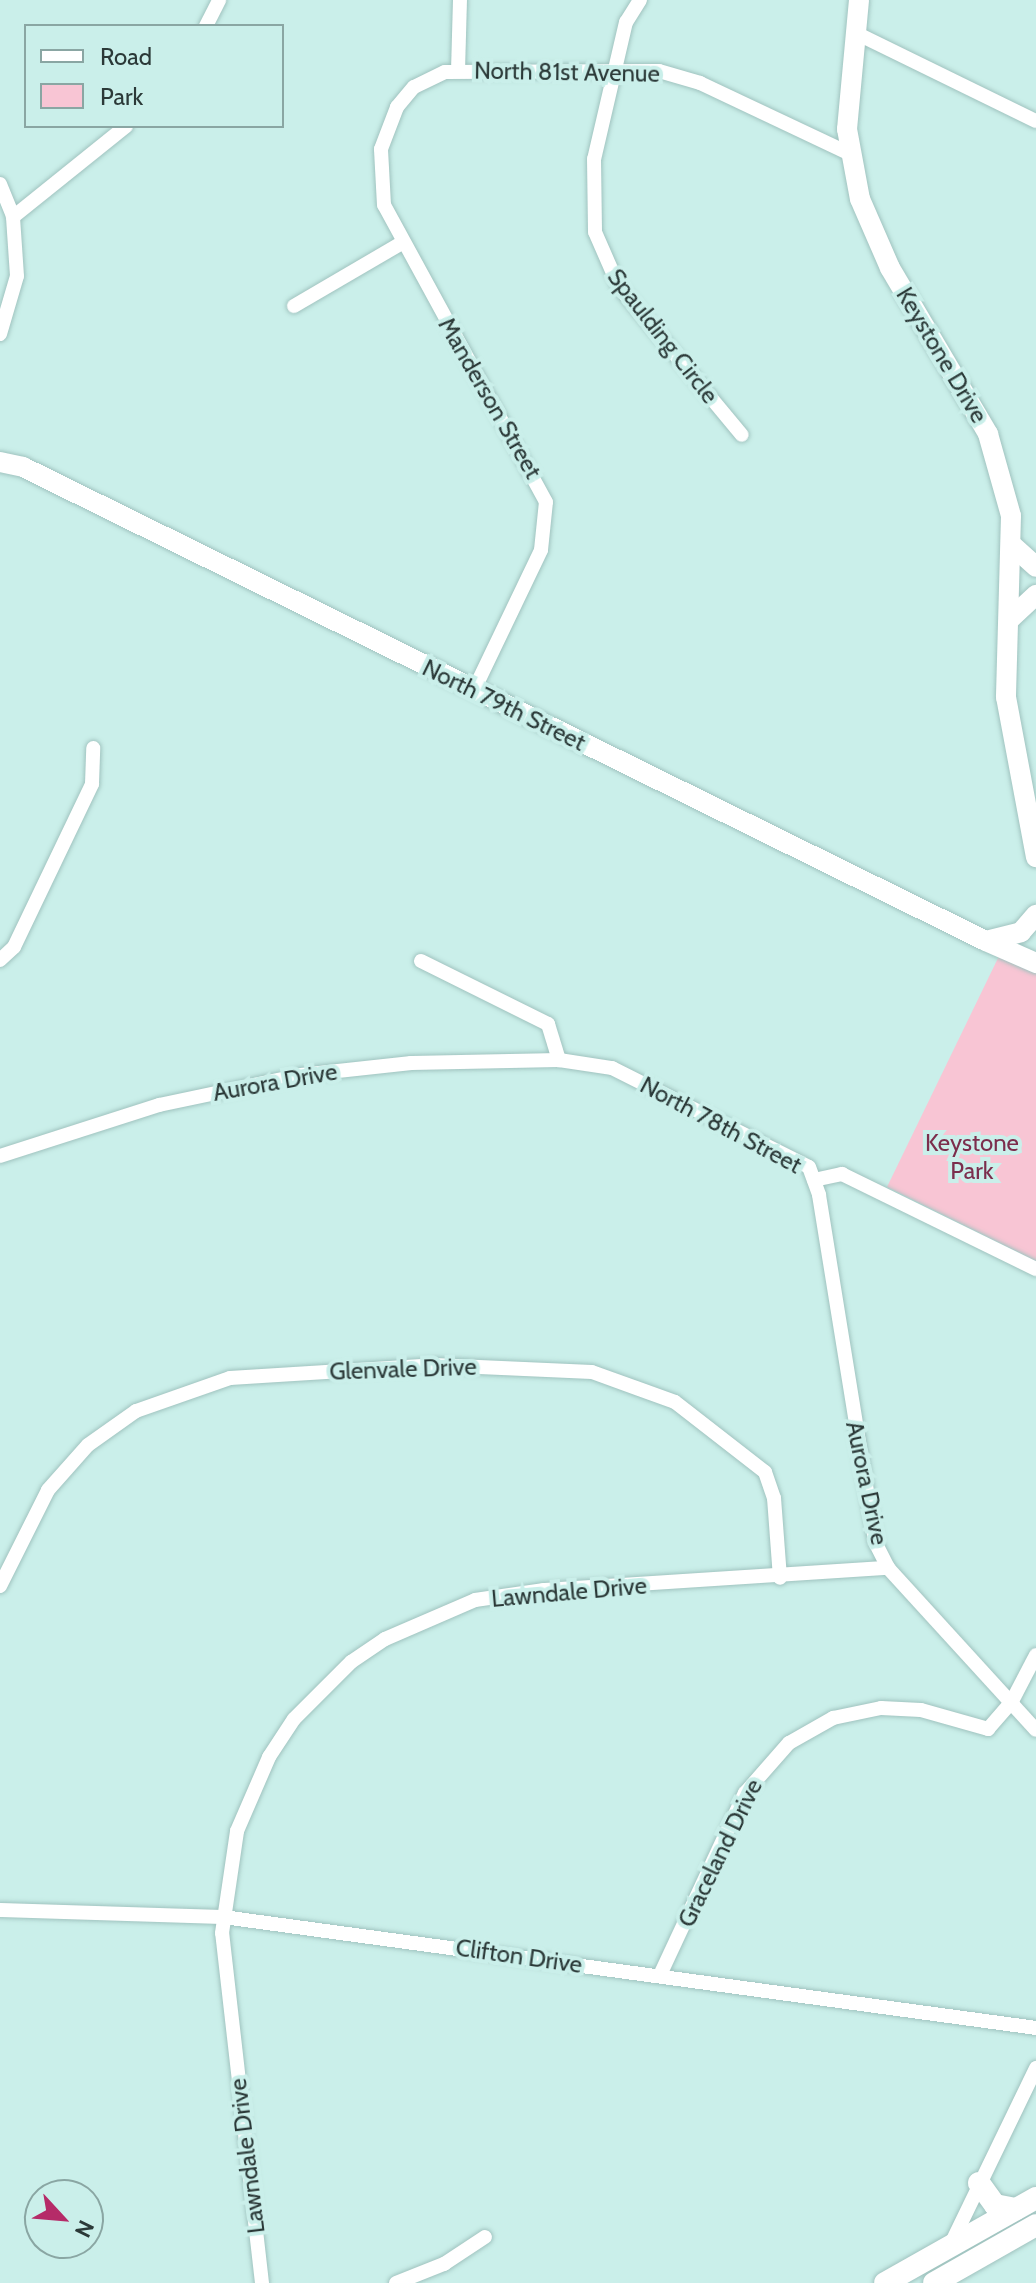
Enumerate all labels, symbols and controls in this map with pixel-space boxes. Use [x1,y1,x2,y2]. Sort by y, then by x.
legend [24,24,284,128]
text: Road [100,42,152,71]
street label: North 81st Avenue [474,56,660,88]
text: Park [100,82,143,111]
street label: Spaulding Circle [602,263,724,409]
street label: Keystone Drive [890,282,994,428]
street label: Manderson Street [432,312,548,484]
street label: North 79th Street [418,653,590,757]
street label: Aurora Drive [211,1057,339,1107]
street label: North 78th Street [635,1070,807,1180]
park label: Keystone Park [925,1129,1019,1185]
street label: Glenvale Drive [329,1352,477,1386]
street label: Aurora Drive [840,1419,894,1547]
street label: Lawndale Drive [490,1571,648,1613]
street label: Graceland Drive [672,1774,768,1932]
street label: Clifton Drive [454,1933,584,1979]
street label: Lawndale Drive [223,2077,271,2235]
north arrow [24,2179,104,2259]
text: N [69,2216,100,2242]

